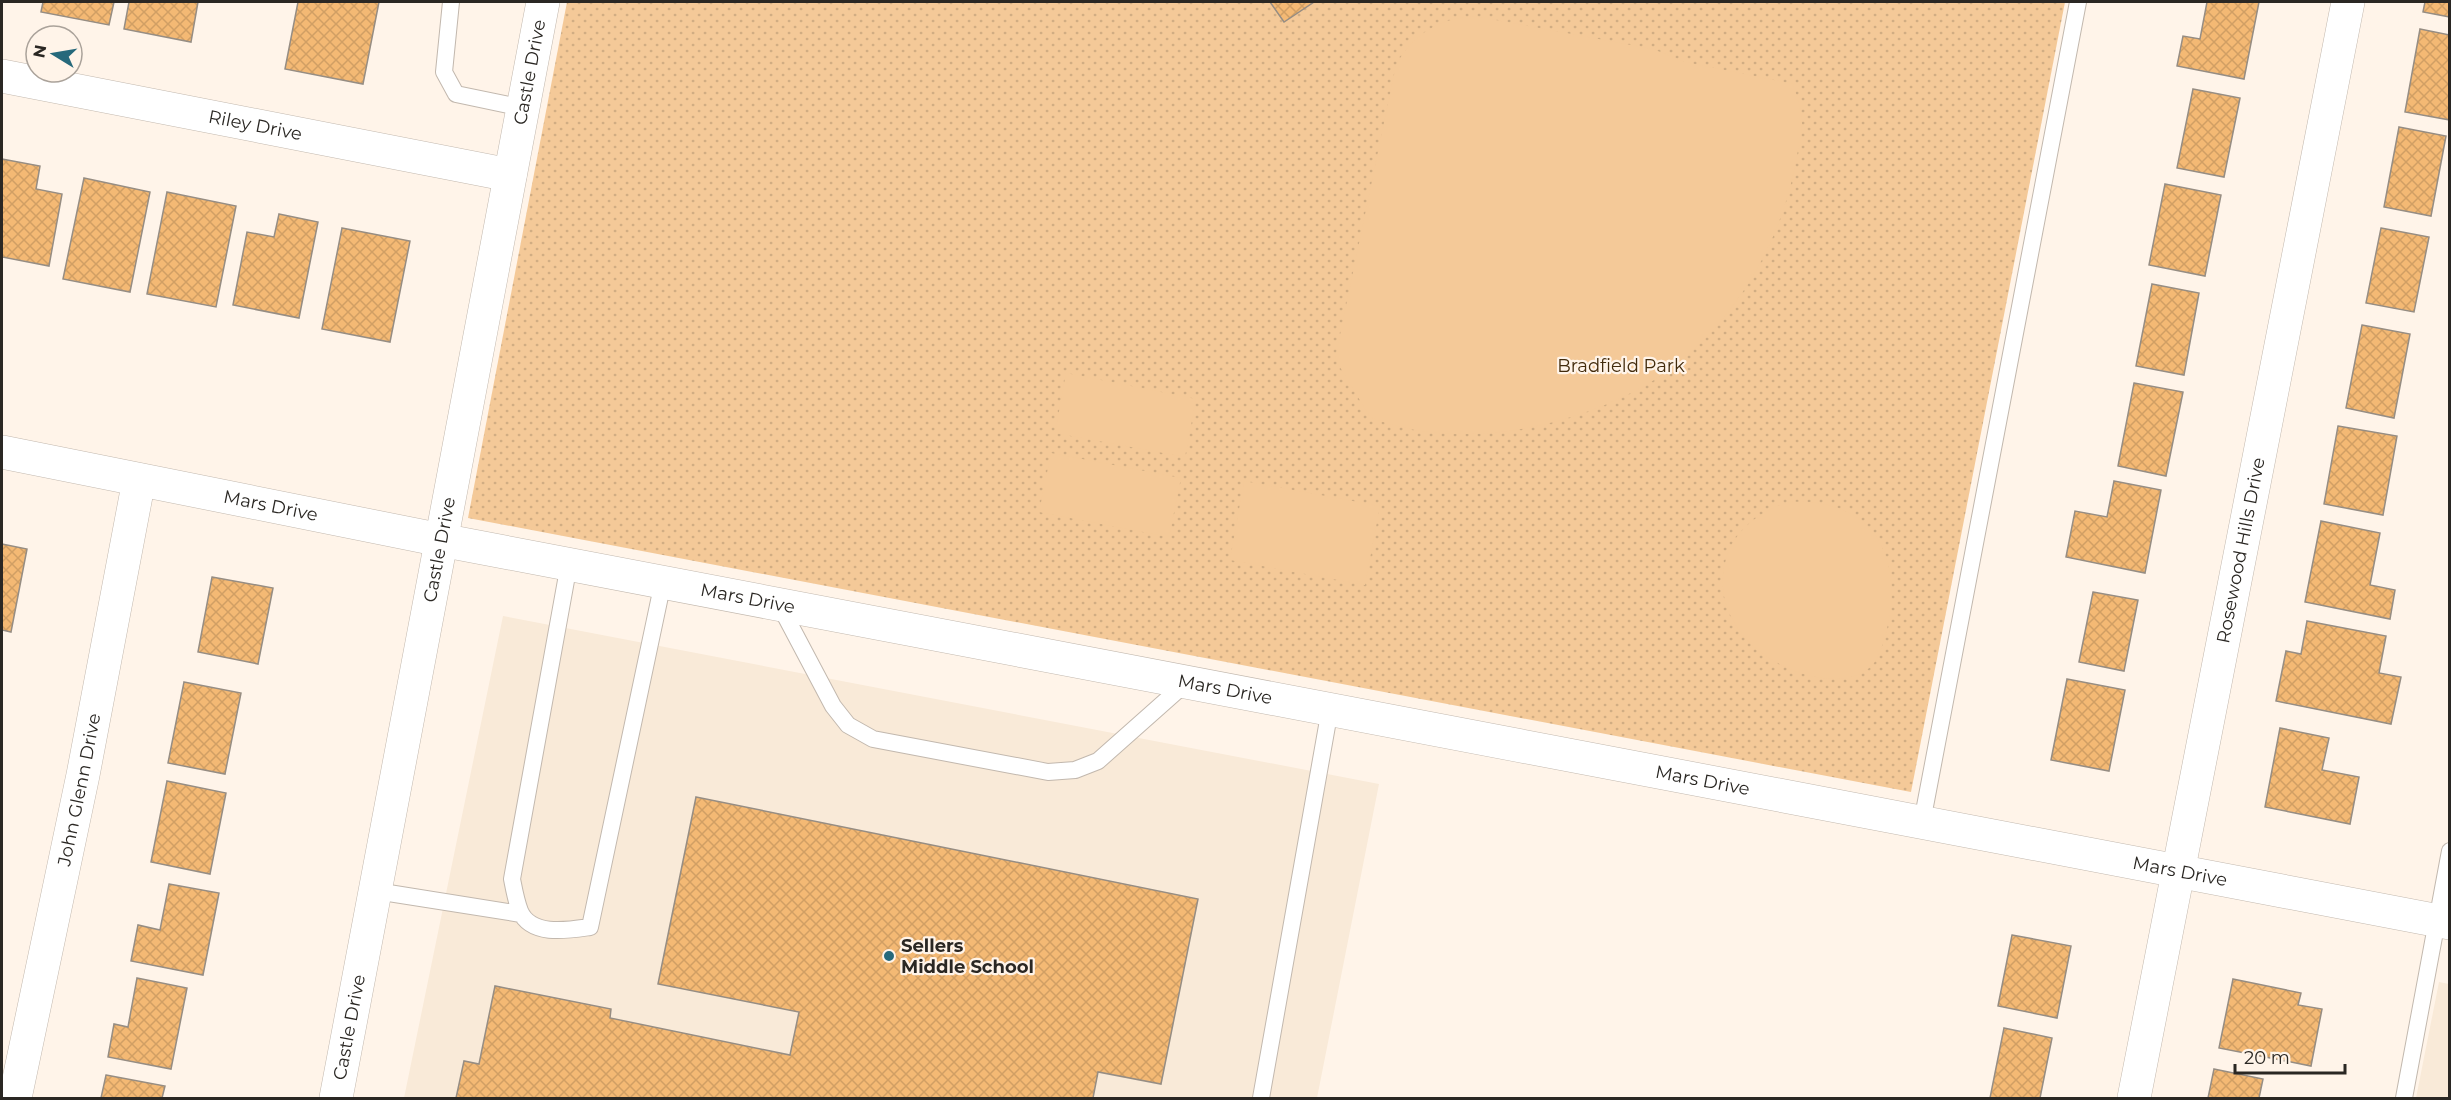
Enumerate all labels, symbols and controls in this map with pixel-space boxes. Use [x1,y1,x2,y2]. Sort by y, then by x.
street label: Castle Drive [509,17,551,127]
north arrow [24,24,84,84]
text: N [29,43,50,59]
street label: Riley Drive [206,105,304,145]
park label: Bradfield Park [1557,355,1685,377]
street label: Rosewood Hills Drive [2212,455,2270,645]
street label: Mars Drive [222,486,320,526]
street label: Castle Drive [419,495,460,604]
street label: Mars Drive [699,579,797,618]
street label: Mars Drive [1176,670,1274,709]
street label: John Glenn Drive [53,711,105,869]
street label: Mars Drive [1653,761,1752,800]
street label: Mars Drive [2131,852,2229,891]
place label: Sellers Middle School [901,935,1034,978]
marker: Sellers Middle School [882,949,896,963]
street label: Castle Drive [329,973,370,1082]
scale bar [2235,1037,2344,1075]
text: 20 m [2244,1047,2290,1069]

